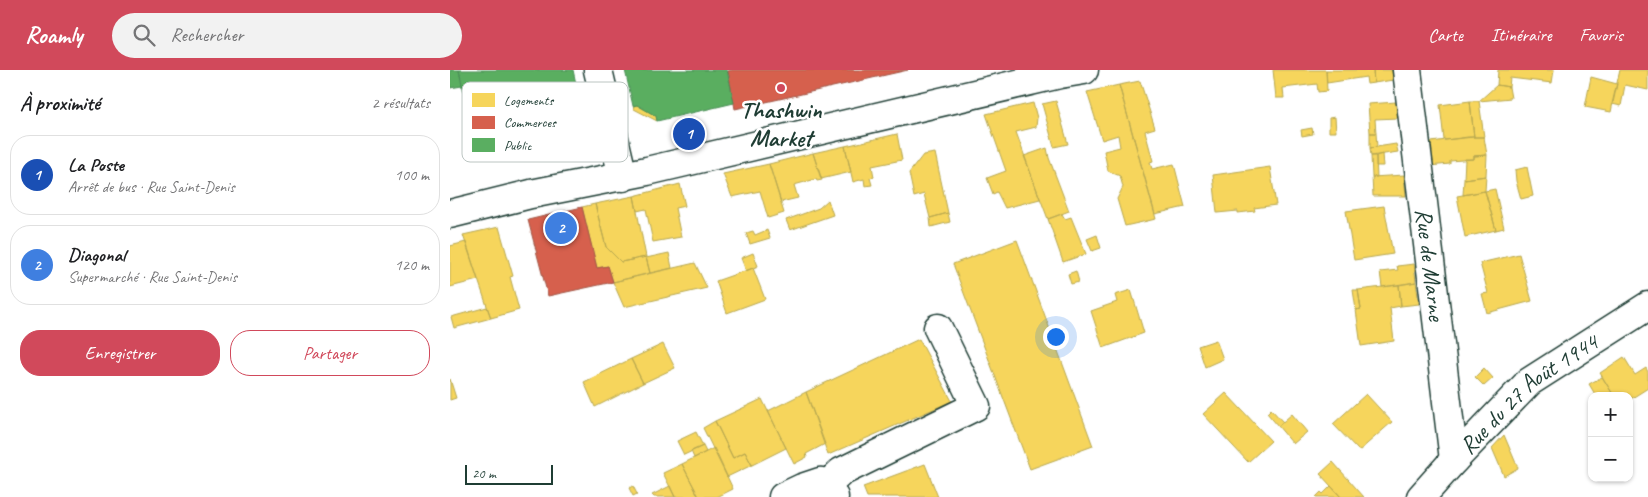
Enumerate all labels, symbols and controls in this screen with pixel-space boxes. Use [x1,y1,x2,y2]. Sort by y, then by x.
search box [112,13,462,58]
text: Roamly [25,20,82,50]
icon: search [130,21,158,49]
text: Rechercher [170,23,243,47]
text: Carte [1428,24,1463,46]
text: Itinéraire [1491,24,1552,46]
text: Favoris [1580,24,1623,46]
legend [462,82,628,162]
marker: Thashwin Market [775,82,787,94]
text: À proximité [20,90,100,116]
text: Logements [504,92,554,109]
text: 2 résultats [371,93,430,113]
place label: Thashwin Market [740,95,823,153]
text: Commerces [504,114,557,131]
pin: 1 [673,115,705,153]
text: Public [504,137,532,154]
text: La Poste [68,153,124,177]
text: 1 [33,165,41,185]
text: 100 m [395,165,429,185]
text: Arrêt de bus · Rue Saint-Denis [68,177,235,197]
street label: Rue de Marne [1409,207,1452,325]
pin: 2 [545,209,577,247]
text: Diagonal [68,243,125,267]
text: 2 [33,255,41,275]
text: 120 m [395,255,429,275]
text: Supermarché · Rue Saint-Denis [68,267,237,287]
your location [1043,324,1069,350]
street label: Rue du 27 Août 1944 [1453,326,1605,460]
button: Enregistrer [20,330,220,376]
button: Partager [230,330,430,376]
map controls [1588,392,1633,482]
button: + [1588,392,1633,437]
button: − [1588,437,1633,482]
scale bar [465,462,552,485]
text: 20 m [472,465,496,482]

